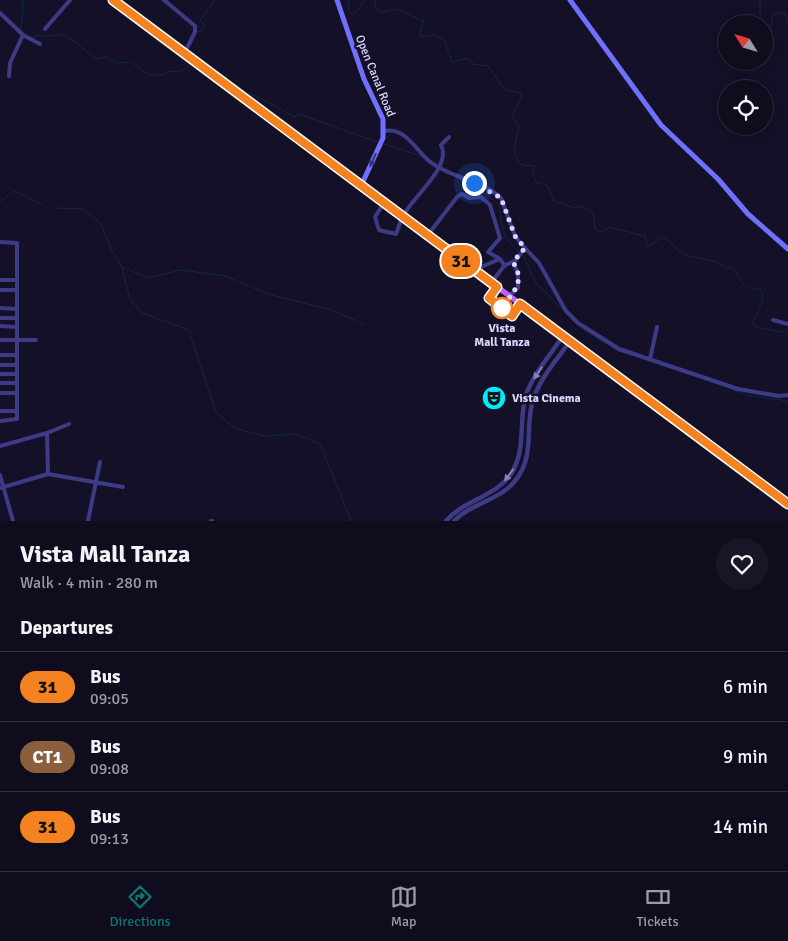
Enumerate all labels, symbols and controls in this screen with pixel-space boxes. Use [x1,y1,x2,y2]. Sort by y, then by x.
north arrow [718,15,772,70]
map controls [718,15,773,135]
street label: Open Canal Road [352,33,398,119]
button: locate [718,80,773,135]
one-way arrow [368,153,376,167]
your location [462,171,487,196]
line badge: 31 [438,245,484,277]
text: 31 [451,250,471,272]
marker: Vista Mall Tanza [491,297,513,319]
place label: Vista Mall Tanza [474,321,530,350]
one-way arrow [533,366,543,379]
theatre icon: Vista Cinema [481,385,507,411]
place label: Vista Cinema [512,391,581,406]
one-way arrow [504,468,514,482]
button: heart [716,538,768,590]
text: Vista Mall Tanza [20,539,190,569]
text: Walk · 4 min · 280 m [20,573,158,593]
text: Departures [20,616,113,640]
text: Bus [90,665,121,689]
text: 6 min [723,675,768,699]
text: 31 [38,676,57,698]
text: 09:05 [90,689,129,709]
text: Bus [90,735,121,759]
text: 9 min [723,745,768,769]
text: CT1 [33,746,62,768]
text: 09:08 [90,759,129,779]
text: Bus [90,805,121,829]
text: 14 min [713,815,768,839]
text: 31 [38,816,57,838]
text: 09:13 [90,829,129,849]
tab: Directions [109,883,171,930]
tab: Map [390,883,418,930]
tab: Tickets [636,883,679,930]

